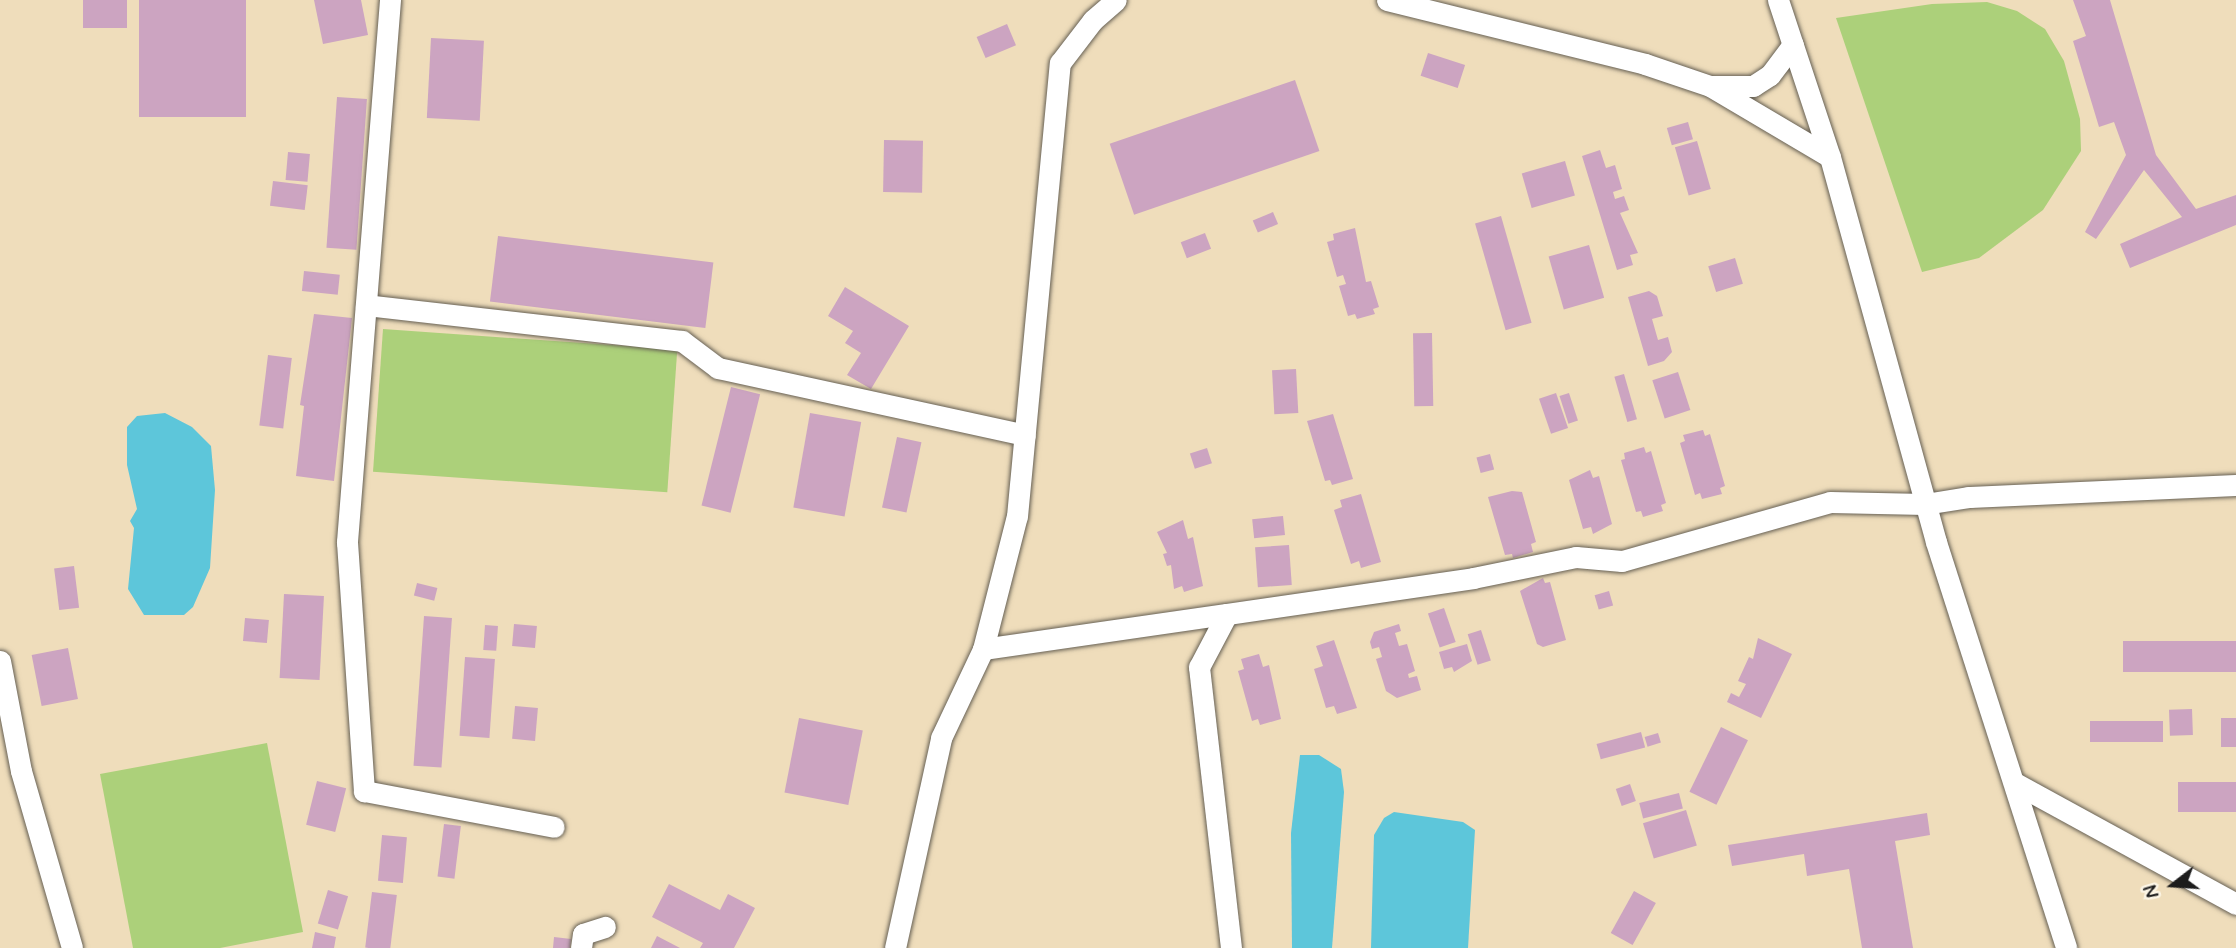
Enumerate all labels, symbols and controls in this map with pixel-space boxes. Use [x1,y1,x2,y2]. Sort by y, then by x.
north arrow [2138,850,2208,920]
text: N [2139,882,2166,901]

